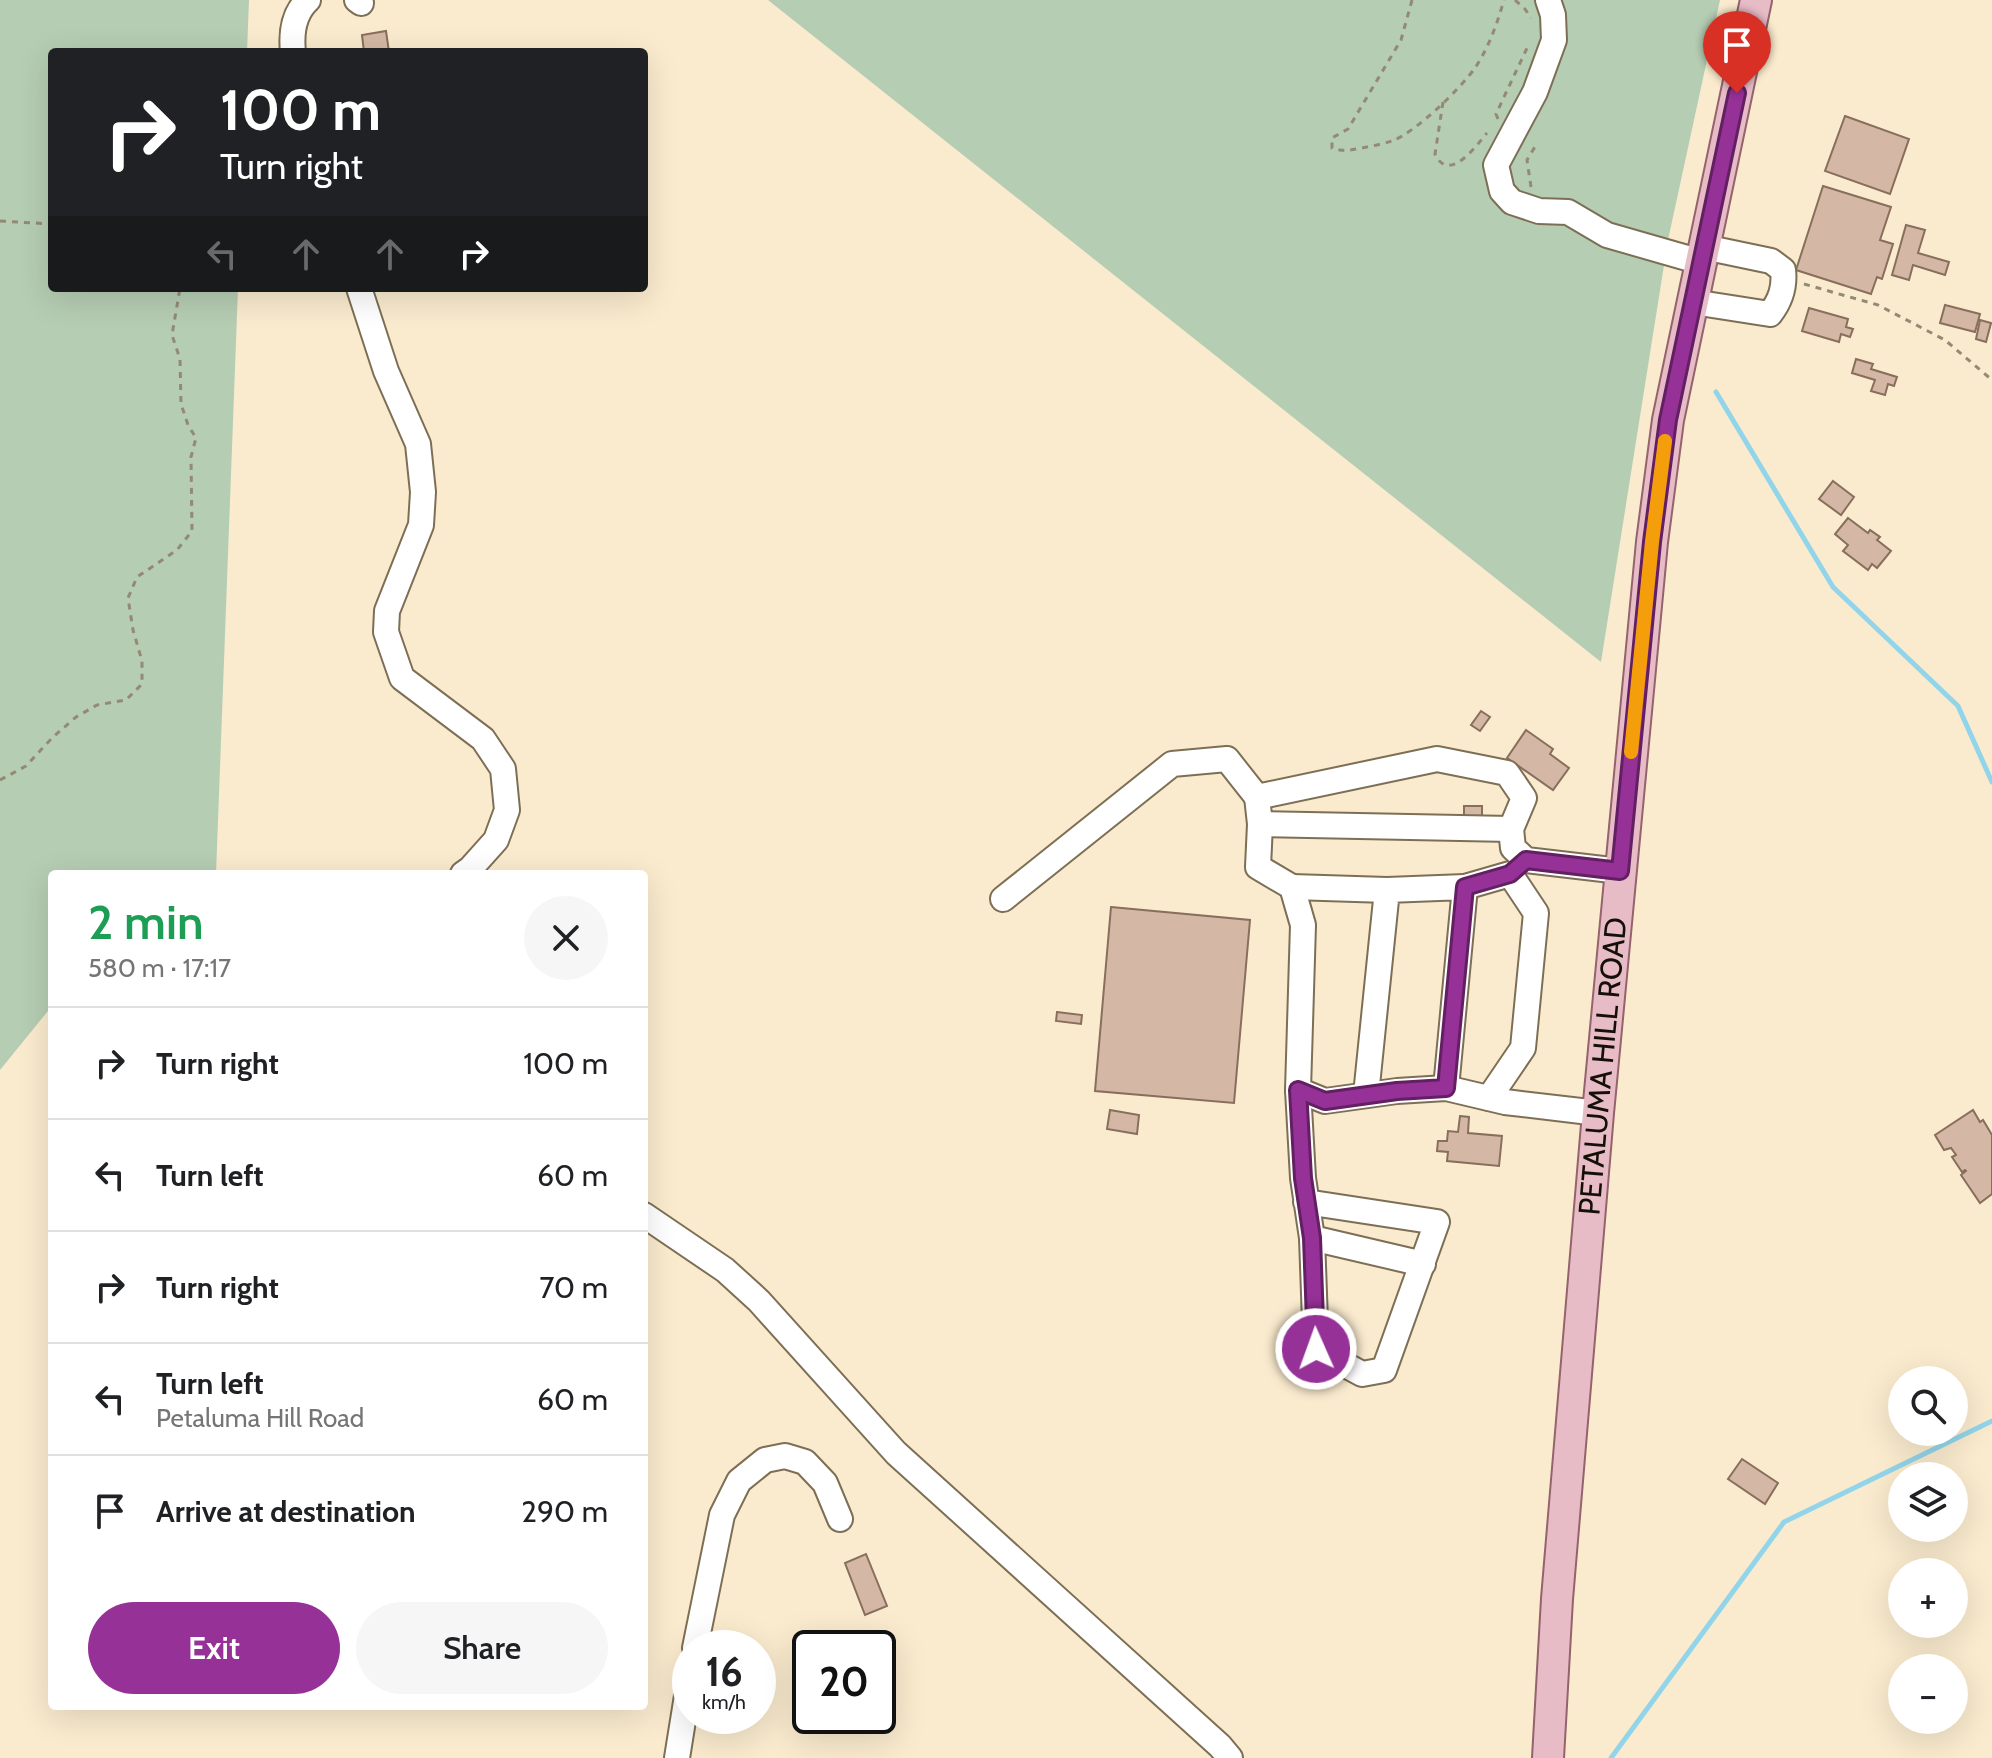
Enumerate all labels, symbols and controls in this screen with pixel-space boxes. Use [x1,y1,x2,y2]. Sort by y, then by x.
pin [1703,11,1771,93]
icon: arrive [1715,23,1759,67]
text: 100 m [220,76,381,144]
icon: right [88,80,192,184]
text: Turn right [220,144,363,188]
icon: left [200,232,244,276]
icon: ahead [284,232,328,276]
icon: ahead [368,232,412,276]
icon: right [452,232,496,276]
text: 2 min [88,893,204,951]
button: close [524,896,608,980]
street label: PETALUMA HILL ROAD [1570,916,1634,1217]
text: 580 m · 17:17 [88,952,231,984]
icon: right [88,1041,132,1085]
text: Turn right [156,1045,279,1082]
text: 100 m [523,1045,608,1082]
icon: left [88,1153,132,1197]
text: Turn left [156,1157,264,1194]
text: 60 m [537,1157,608,1194]
icon: right [88,1265,132,1309]
text: Turn right [156,1269,279,1306]
text: 70 m [539,1269,608,1306]
position arrow [1274,1307,1358,1391]
text: Turn left [156,1365,264,1402]
map controls [1888,1366,1968,1734]
button: search [1888,1366,1968,1446]
icon: left [88,1377,132,1421]
text: 60 m [537,1381,608,1418]
text: Petaluma Hill Road [156,1402,364,1434]
button: layers [1888,1462,1968,1542]
icon: arrive [88,1489,132,1533]
text: Arrive at destination [156,1493,416,1530]
text: 290 m [521,1493,608,1530]
button: + [1888,1558,1968,1638]
button: Exit [88,1602,340,1694]
button: Share [356,1602,608,1694]
speed limit sign: 20 [792,1630,896,1734]
text: 16 [705,1647,743,1696]
button: − [1888,1654,1968,1734]
text: km/h [702,1690,746,1714]

